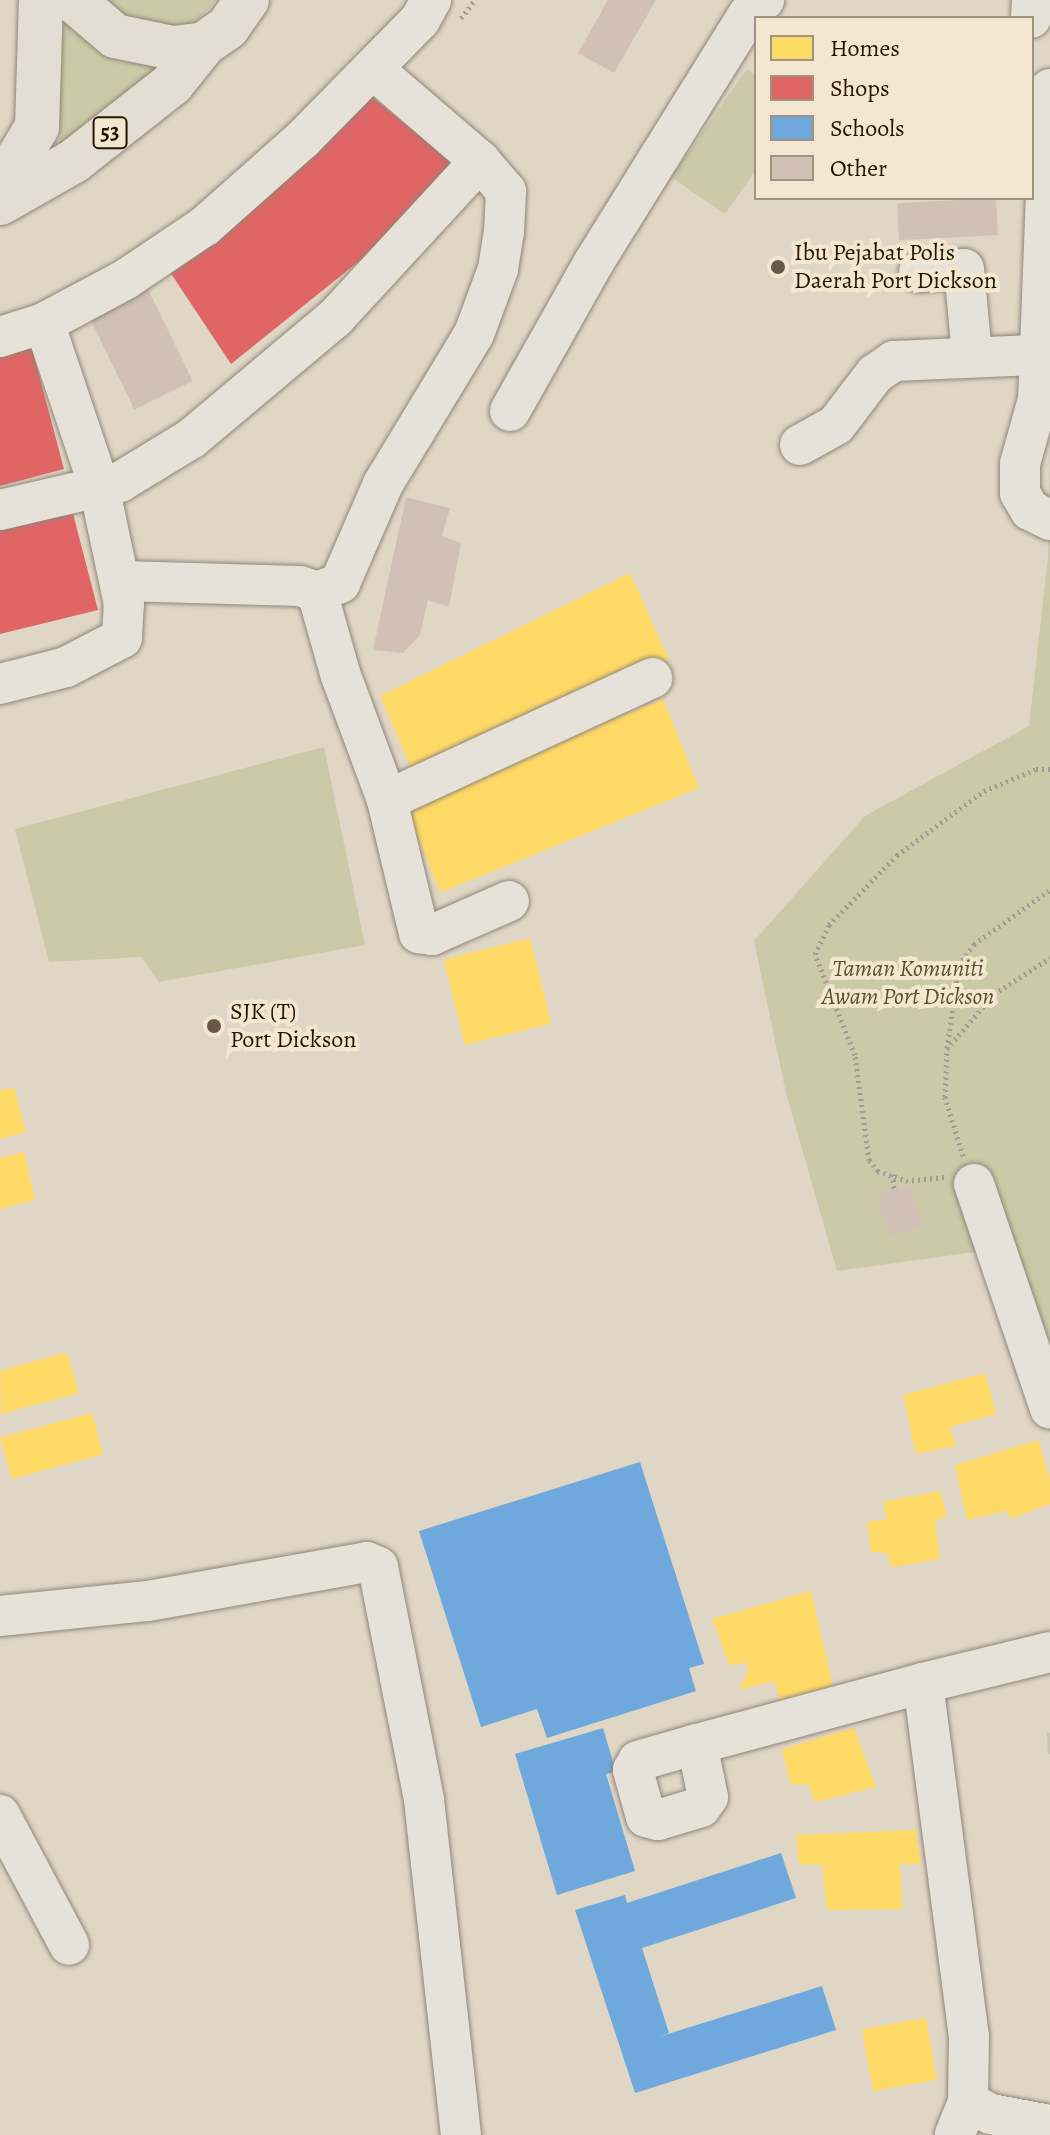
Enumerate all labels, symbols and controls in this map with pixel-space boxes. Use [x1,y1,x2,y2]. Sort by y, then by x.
legend [754,16,1034,200]
text: Homes [830,32,900,64]
text: Shops [830,72,890,104]
text: Schools [830,112,905,144]
road number: 53 [92,115,128,151]
text: Other [830,152,887,184]
place label: Ibu Pejabat Polis Daerah Port Dickson [794,239,997,295]
marker: Ibu Pejabat Polis Daerah Port Dickson [769,258,787,276]
park label: Taman Komuniti Awam Port Dickson [822,955,994,1011]
place label: SJK (T) Port Dickson [230,998,356,1054]
marker: SJK (T) Port Dickson [205,1017,223,1035]

